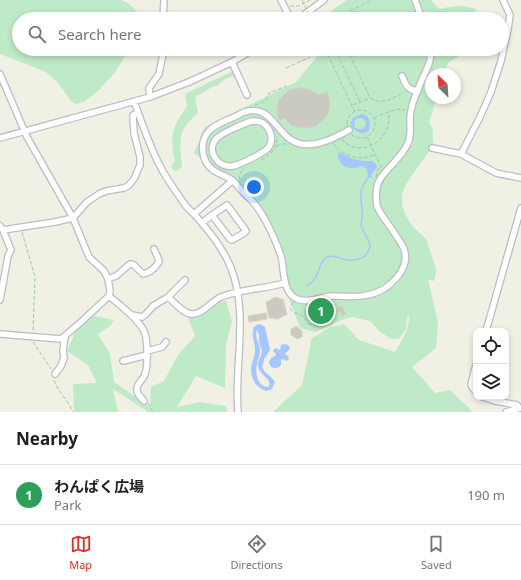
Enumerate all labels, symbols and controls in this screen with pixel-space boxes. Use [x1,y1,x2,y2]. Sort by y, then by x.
search box [12,12,509,56]
icon: search [26,23,48,45]
text: Search here [58,24,141,44]
north arrow [425,68,461,104]
your location [244,177,264,197]
pin: 1 [308,296,334,326]
map controls [473,328,509,400]
button: locate [473,328,509,364]
button: layers [473,364,509,400]
text: Nearby [16,427,78,450]
text: わんぱく広場 [54,476,144,496]
text: 1 [25,486,33,504]
text: 190 m [467,486,505,504]
text: Park [54,496,81,514]
tab: Map [69,533,92,572]
tab: Directions [230,533,283,572]
tab: Saved [421,533,452,572]

